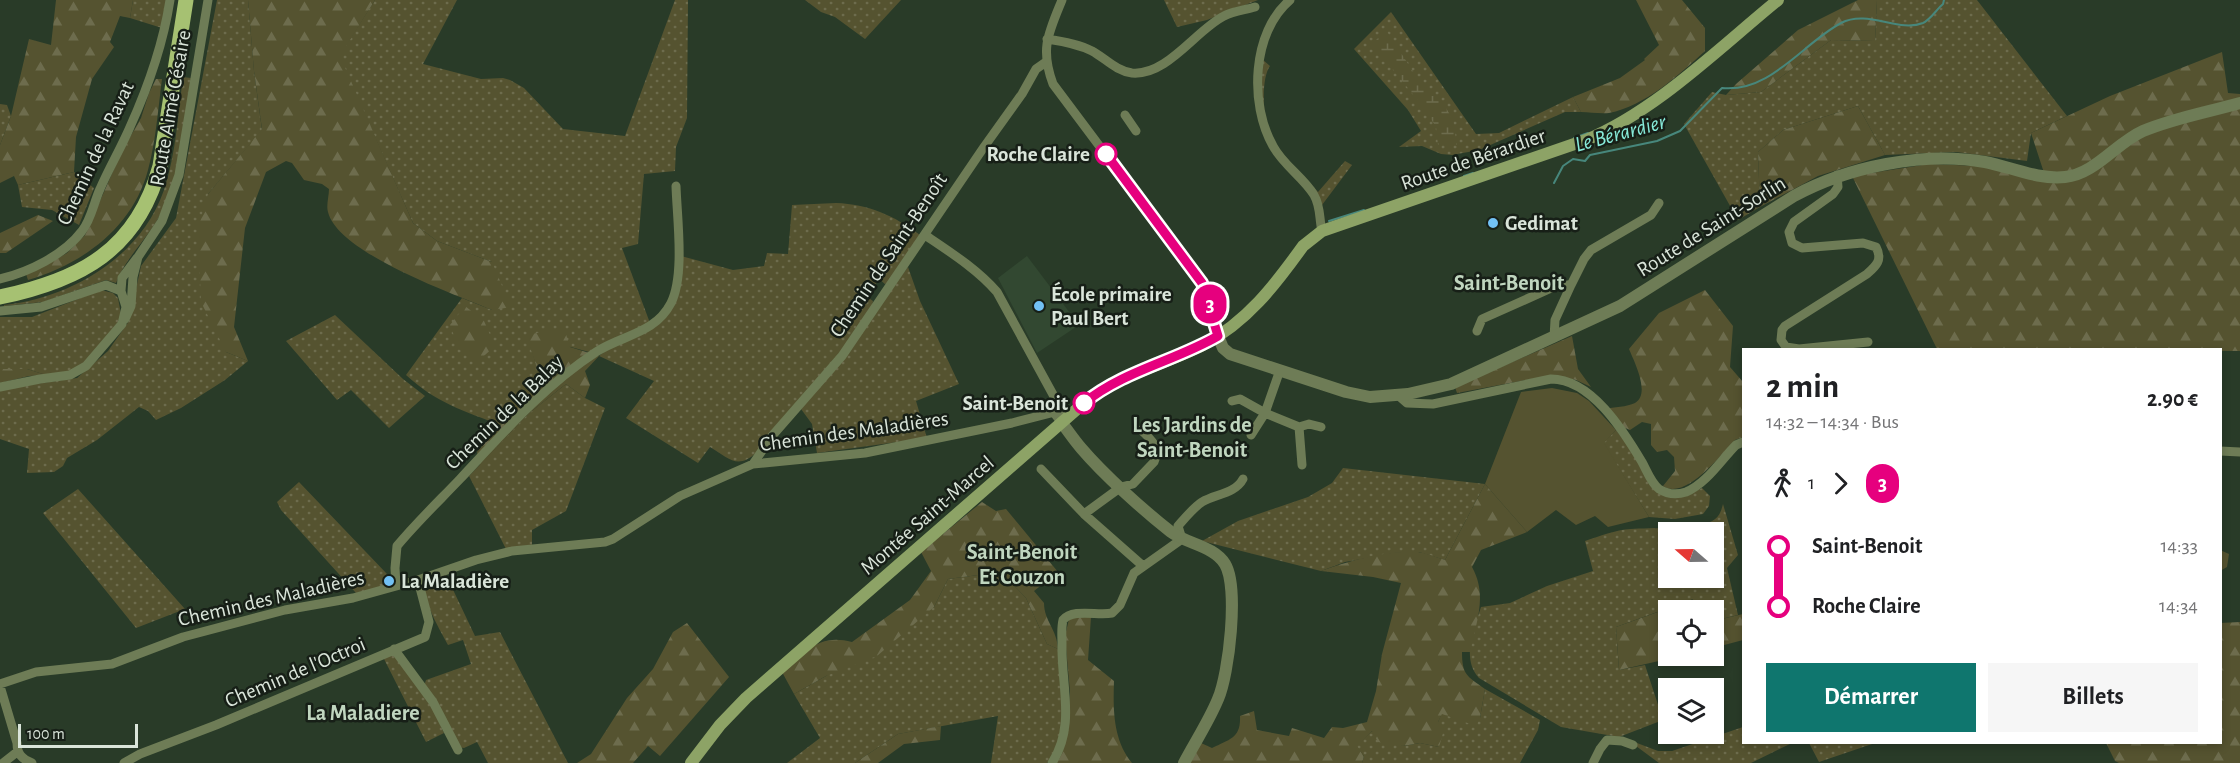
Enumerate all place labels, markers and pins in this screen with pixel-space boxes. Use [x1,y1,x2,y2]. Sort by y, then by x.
marker: Roche Claire [1095,143,1117,165]
place label: Roche Claire [986,144,1090,165]
place label: Gedimat [1505,213,1578,234]
marker: Gedimat [1486,216,1500,230]
place label: École primaire Paul Bert [1051,281,1172,329]
marker: École primaire Paul Bert [1032,299,1046,313]
marker: Saint-Benoit [1073,392,1095,414]
place label: Saint-Benoit [962,393,1068,414]
place label: La Maladière [401,571,509,592]
marker: La Maladière [382,574,396,588]

